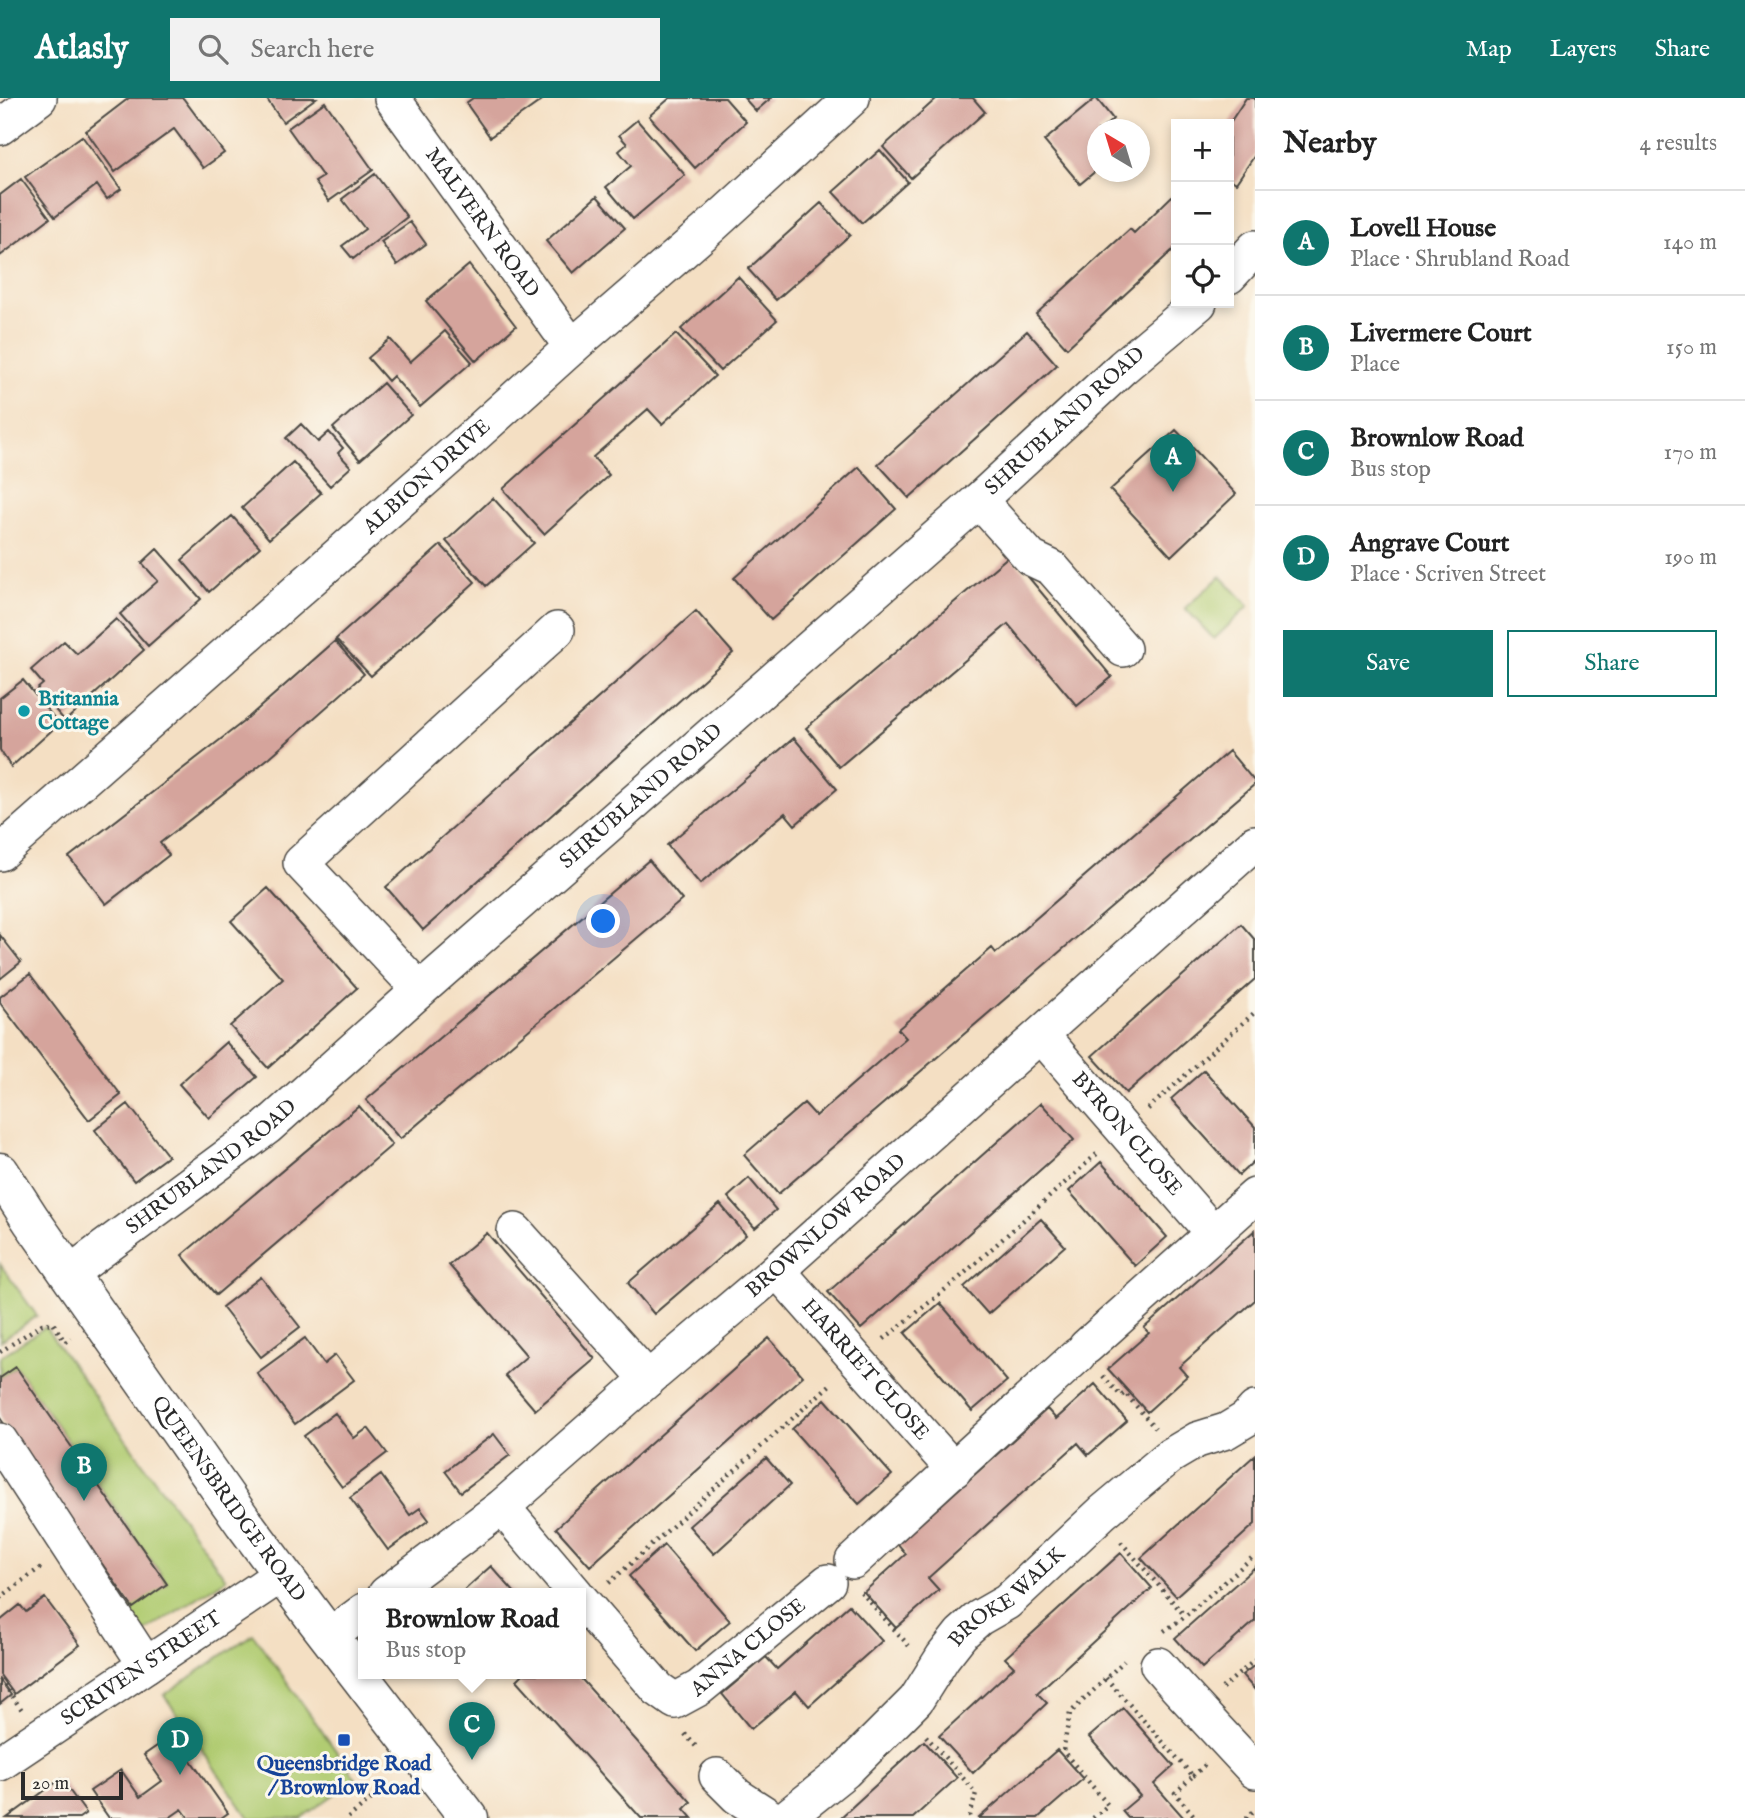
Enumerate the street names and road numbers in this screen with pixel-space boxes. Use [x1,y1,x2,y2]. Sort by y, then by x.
street label: MALVERN ROAD [419,142,546,303]
street label: SHRUBLAND ROAD [979,341,1151,501]
street label: ALBION DRIVE [357,413,496,541]
street label: SHRUBLAND ROAD [554,717,728,875]
street label: BYRON CLOSE [1066,1066,1188,1202]
street label: SHRUBLAND ROAD [120,1093,302,1241]
street label: BROWNLOW ROAD [740,1148,912,1304]
street label: HARRIET CLOSE [795,1293,935,1446]
street label: QUEENSBRIDGE ROAD [145,1391,312,1607]
street label: BROKE WALK [942,1540,1071,1652]
street label: ANNA CLOSE [684,1592,812,1704]
street label: SCRIVEN STREET [56,1604,227,1732]

